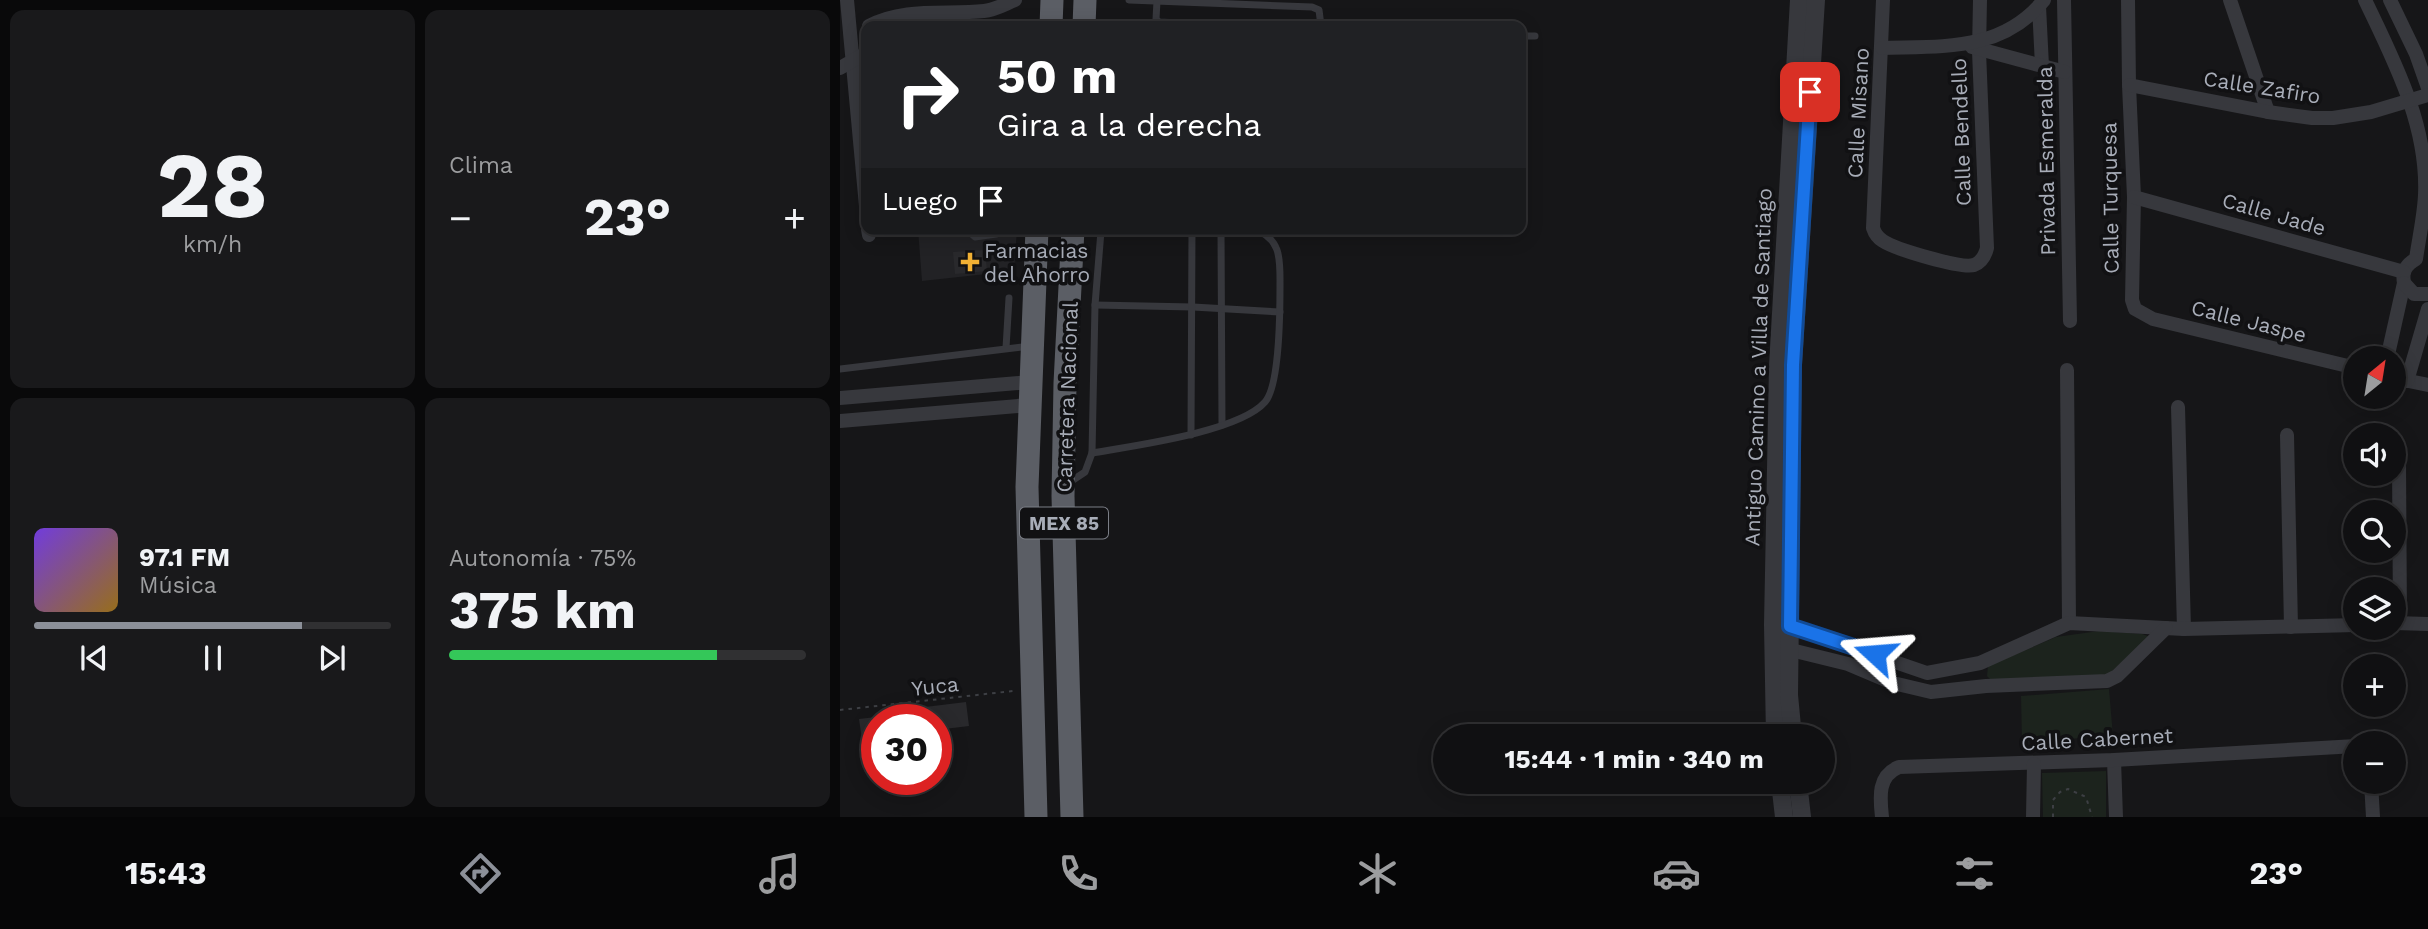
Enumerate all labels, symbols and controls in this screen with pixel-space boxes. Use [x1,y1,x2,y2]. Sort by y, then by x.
text: 50 m [997,47,1117,105]
street label: Calle Misano [1842,47,1874,179]
icon: right [882,49,973,140]
street label: Calle Bendello [1946,58,1976,206]
pin [1780,62,1840,122]
street label: Calle Zafiro [2202,65,2322,109]
street label: Privada Esmeralda [2032,66,2060,256]
icon: arrive [1791,73,1829,111]
text: Gira a la derecha [997,106,1261,144]
street label: Calle Turquesa [2096,122,2124,274]
text: 28 [157,132,268,239]
text: Clima [449,152,513,179]
icon: arrive [972,182,1010,220]
text: Luego [882,186,958,216]
text: 23° [584,187,671,248]
street label: Antiguo Camino a Villa de Santiago [1739,187,1777,547]
street label: Calle Jade [2219,187,2329,241]
text: − [449,196,472,240]
text: + [783,196,806,240]
text: km/h [183,231,242,258]
place label: Farmacias del Ahorro [984,238,1090,287]
marker: Farmacias del Ahorro [962,254,978,270]
street label: Calle Jaspe [2189,295,2309,347]
street label: Carretera Nacional [1051,301,1083,493]
north arrow [2343,346,2406,410]
map controls [2343,346,2406,794]
button: sound [2343,423,2406,486]
button: search [2343,500,2406,563]
road number: MEX 85 [1020,508,1108,538]
text: 97.1 FM [139,542,230,572]
text: Autonomía · 75% [449,545,636,572]
text: Música [139,572,217,599]
button: layers [2343,577,2406,640]
text: 375 km [449,580,636,641]
position arrow [1838,617,1912,691]
icon: previous [75,639,113,677]
icon: pause [194,639,232,677]
icon: next [313,639,351,677]
button: + [2343,654,2406,717]
street label: Yuca [910,671,960,701]
speed limit sign: 30 [861,704,952,795]
street label: Calle Cabernet [2020,723,2174,755]
button: − [2343,731,2406,794]
text: 15:44 · 1 min · 340 m [1504,744,1764,774]
icon: directions [456,849,505,898]
icon: music [755,849,804,898]
icon: phone [1054,849,1103,898]
icon: climate [1353,849,1402,898]
icon: car [1652,849,1701,898]
icon: filters [1950,849,1999,898]
text: 15:43 [125,854,207,892]
text: 23° [2249,854,2303,892]

